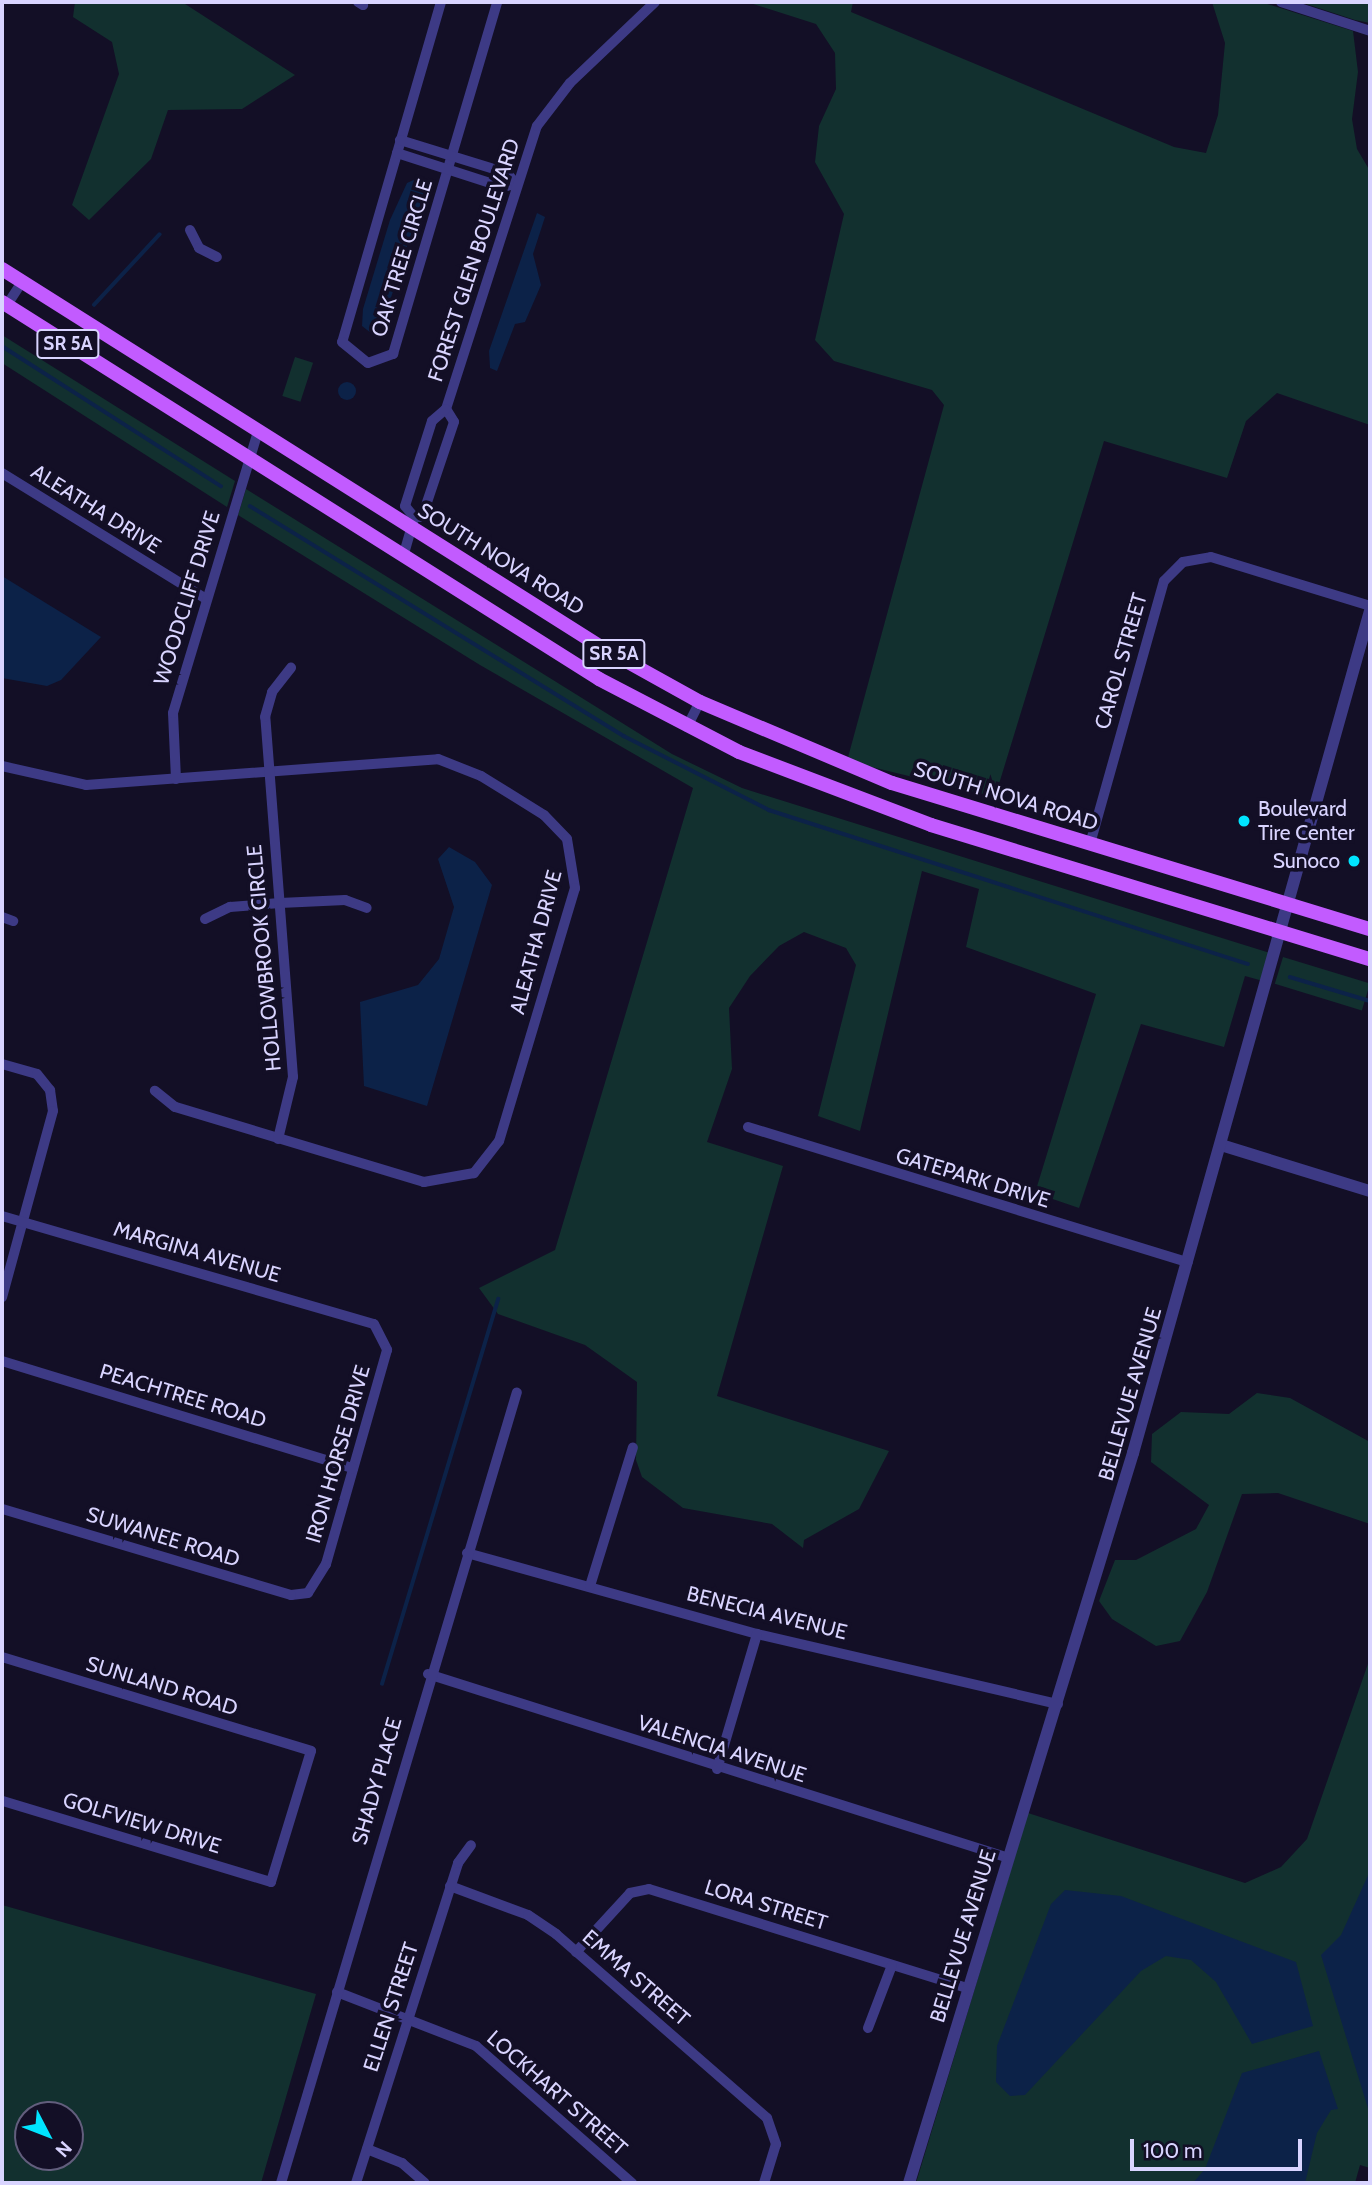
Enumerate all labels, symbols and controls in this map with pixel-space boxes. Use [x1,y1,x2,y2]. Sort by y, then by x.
street label: FOREST GLEN BOULEVARD [423,135,525,385]
street label: OAK TREE CIRCLE [366,176,438,340]
road number: SR 5A [35,328,101,360]
street label: ALEATHA DRIVE [26,459,166,559]
street label: SOUTH NOVA ROAD [413,498,589,620]
street label: WOODCLIFF DRIVE [149,508,225,688]
street label: CAROL STREET [1090,590,1152,732]
road number: SR 5A [581,638,647,670]
street label: SOUTH NOVA ROAD [911,756,1101,836]
place label: Boulevard Tire Center [1258,796,1355,846]
marker: Boulevard Tire Center [1236,813,1252,829]
street label: HOLLOWBROOK CIRCLE [242,844,286,1072]
place label: Sunoco [1273,848,1340,874]
marker: Sunoco [1346,853,1362,869]
street label: ALEATHA DRIVE [505,867,567,1017]
street label: GATEPARK DRIVE [893,1143,1053,1213]
street label: MARGINA AVENUE [111,1216,283,1288]
street label: BELLEVUE AVENUE [1093,1304,1167,1484]
street label: PEACHTREE ROAD [97,1359,269,1433]
street label: IRON HORSE DRIVE [301,1362,375,1546]
street label: SUWANEE ROAD [83,1502,243,1572]
street label: BENECIA AVENUE [684,1581,850,1645]
street label: SUNLAND ROAD [83,1651,241,1721]
street label: VALENCIA AVENUE [635,1710,809,1788]
street label: SHADY PLACE [347,1715,407,1847]
street label: GOLFVIEW DRIVE [60,1787,224,1859]
street label: BELLEVUE AVENUE [925,1847,1001,2025]
street label: LORA STREET [702,1874,830,1936]
street label: EMMA STREET [577,1925,695,2031]
street label: ELLEN STREET [358,1939,424,2075]
street label: LOCKHART STREET [482,2025,632,2161]
north arrow [14,2101,84,2171]
scale bar [1134,2126,1306,2170]
text: N [50,2136,77,2162]
text: 100 m [1143,2138,1202,2163]

